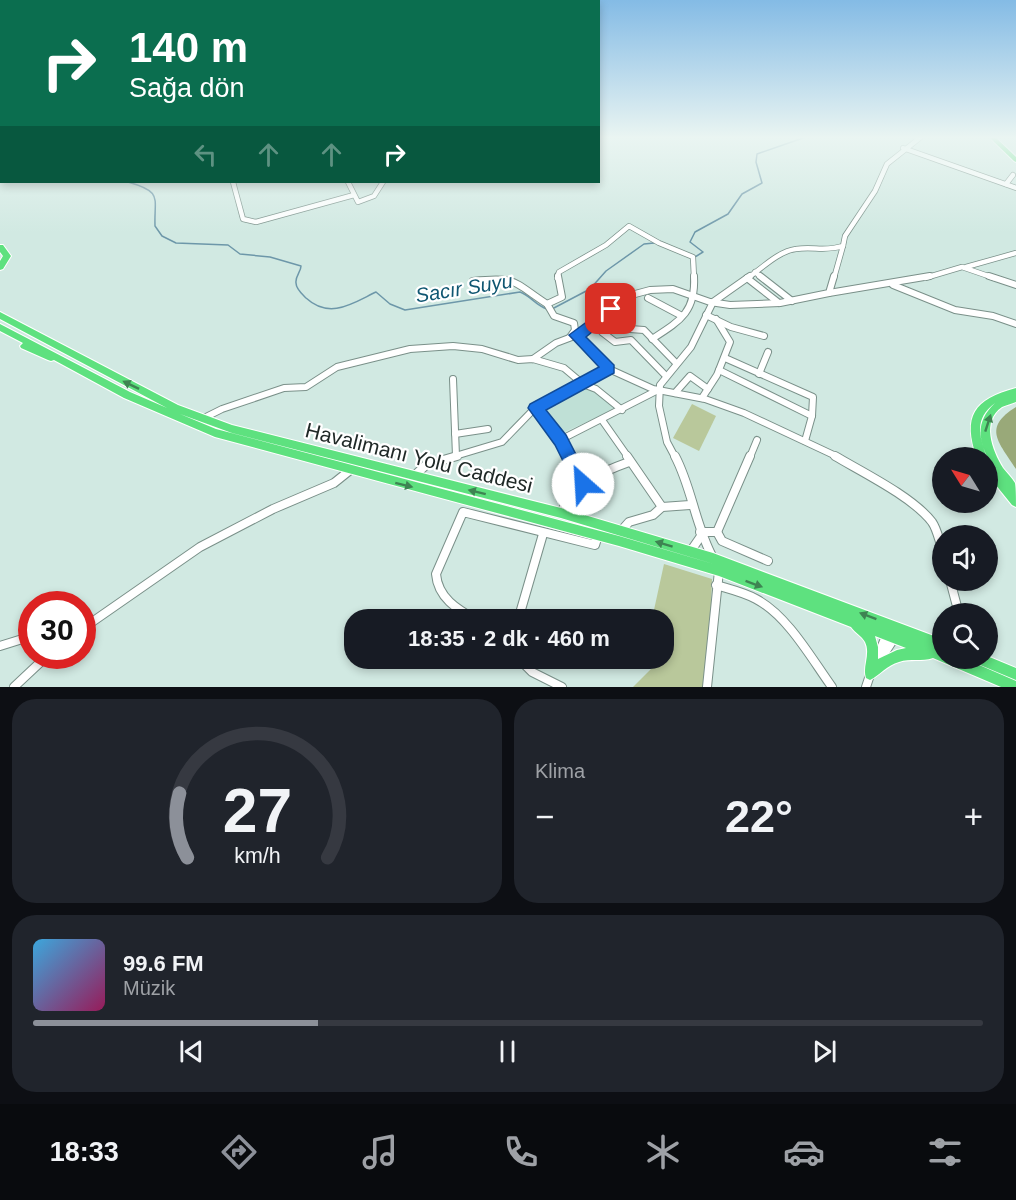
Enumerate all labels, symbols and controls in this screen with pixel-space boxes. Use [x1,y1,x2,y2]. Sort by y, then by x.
icon: right [30,24,108,102]
text: 140 m [129,24,248,71]
text: Sağa dön [129,73,245,103]
icon: left [189,138,222,171]
icon: ahead [252,138,285,171]
icon: ahead [315,138,348,171]
icon: right [378,138,411,171]
water label: Sacır Suyu [414,269,514,307]
pin [585,283,636,334]
icon: arrive [594,292,627,325]
one-way arrow [123,380,140,390]
one-way arrow [984,413,993,431]
street label: Havalimanı Yolu Caddesi [303,418,535,497]
north arrow [932,447,998,513]
map controls [932,447,998,669]
position arrow [551,452,615,516]
one-way arrow [395,480,414,490]
one-way arrow [467,487,486,497]
button: sound [932,525,998,591]
one-way arrow [655,539,673,548]
one-way arrow [745,579,763,589]
speed limit sign: 30 [18,591,96,669]
button: search [932,603,998,669]
one-way arrow [859,611,877,621]
text: 18:35 · 2 dk · 460 m [408,626,610,651]
text: Klima [535,760,585,782]
text: 27 [222,776,292,845]
text: 22° [725,791,793,842]
text: − [535,798,554,835]
text: + [964,798,983,835]
text: km/h [234,844,280,868]
text: 99.6 FM [123,951,204,976]
text: Müzik [123,977,175,999]
icon: previous [175,1035,208,1068]
icon: pause [491,1035,524,1068]
icon: next [808,1035,841,1068]
icon: directions [218,1131,260,1173]
icon: music [359,1131,401,1173]
icon: phone [500,1131,542,1173]
icon: climate [642,1131,684,1173]
icon: car [783,1131,825,1173]
icon: filters [924,1131,966,1173]
text: 18:33 [50,1137,119,1167]

